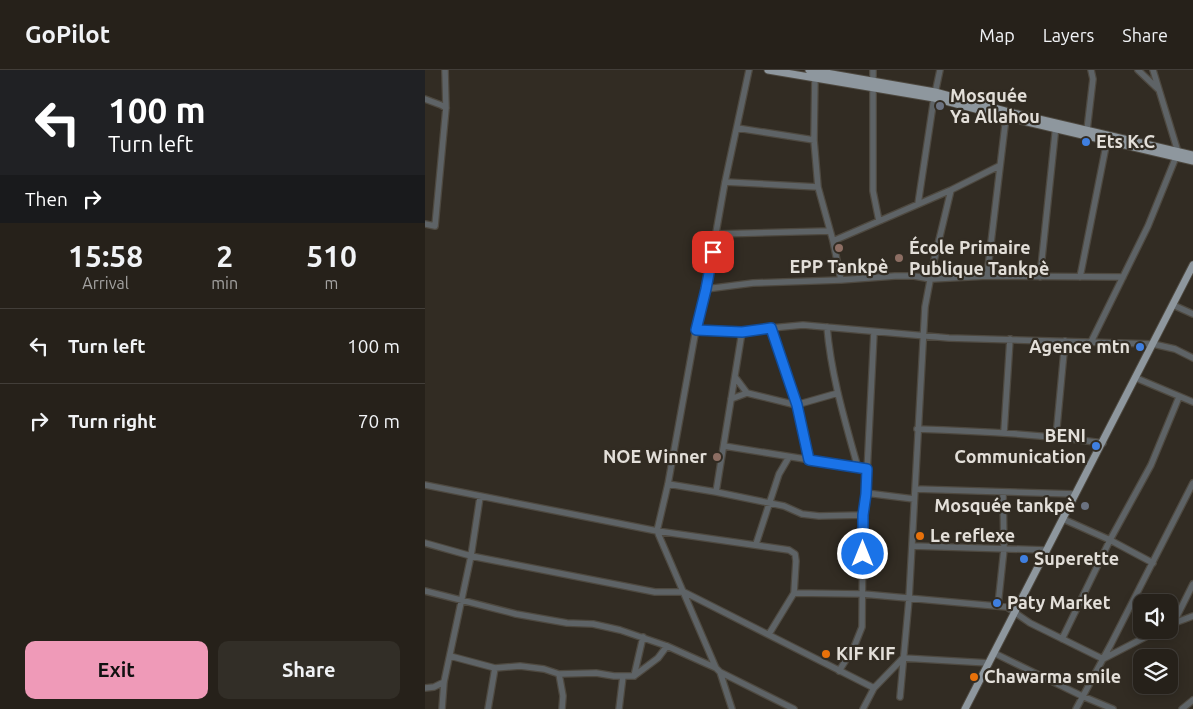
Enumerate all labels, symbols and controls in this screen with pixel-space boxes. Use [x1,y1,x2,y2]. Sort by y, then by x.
text: GoPilot [25,21,110,48]
text: Map [979,25,1015,45]
text: Layers [1043,25,1094,45]
text: Share [1122,25,1168,45]
place label: Mosquée Ya Allahou [950,85,1040,126]
icon: left [25,90,90,155]
text: 100 m [108,90,206,130]
marker: Mosquée Ya Allahou [934,100,946,112]
text: Turn left [108,131,193,156]
place label: Ets K.C [1096,131,1155,151]
marker: Ets K.C [1080,136,1092,148]
icon: right [78,185,106,213]
text: Then [25,188,68,210]
pin [692,231,734,273]
place label: École Primaire Publique Tankpè [909,236,1049,278]
icon: arrive [699,238,727,266]
text: 15:58 [68,239,143,273]
text: 2 [216,239,233,273]
text: 510 [306,239,357,273]
marker: EPP Tankpè [833,242,845,254]
marker: École Primaire Publique Tankpè [893,252,905,264]
place label: EPP Tankpè [790,256,888,276]
text: Arrival [82,274,129,292]
text: min [211,274,238,292]
text: m [325,274,338,292]
icon: left [25,332,53,360]
text: Turn left [68,335,146,357]
text: 100 m [347,335,400,357]
place label: Agence mtn [1029,336,1130,356]
marker: Agence mtn [1134,341,1146,353]
icon: right [25,407,53,435]
text: Turn right [68,410,156,432]
text: 70 m [358,410,400,432]
place label: BENI Communication [954,425,1086,466]
marker: BENI Communication [1090,440,1102,452]
place label: NOE Winner [603,446,708,466]
marker: NOE Winner [711,451,723,463]
place label: Mosquée tankpè [934,495,1075,515]
marker: Mosquée tankpè [1079,500,1091,512]
place label: Le reflexe [930,525,1015,545]
position arrow [836,527,888,579]
marker: Le reflexe [914,530,926,542]
place label: Superette [1034,548,1119,568]
marker: Superette [1018,553,1030,565]
place label: Paty Market [1007,592,1111,612]
map controls [1133,594,1178,694]
button: sound [1133,594,1178,639]
marker: Paty Market [991,597,1003,609]
button: Exit [25,641,208,699]
button: Share [218,641,400,699]
place label: KIF KIF [836,643,895,663]
marker: KIF KIF [820,648,832,660]
button: layers [1133,649,1178,694]
place label: Chawarma smile [984,666,1121,686]
marker: Chawarma smile [968,671,980,683]

